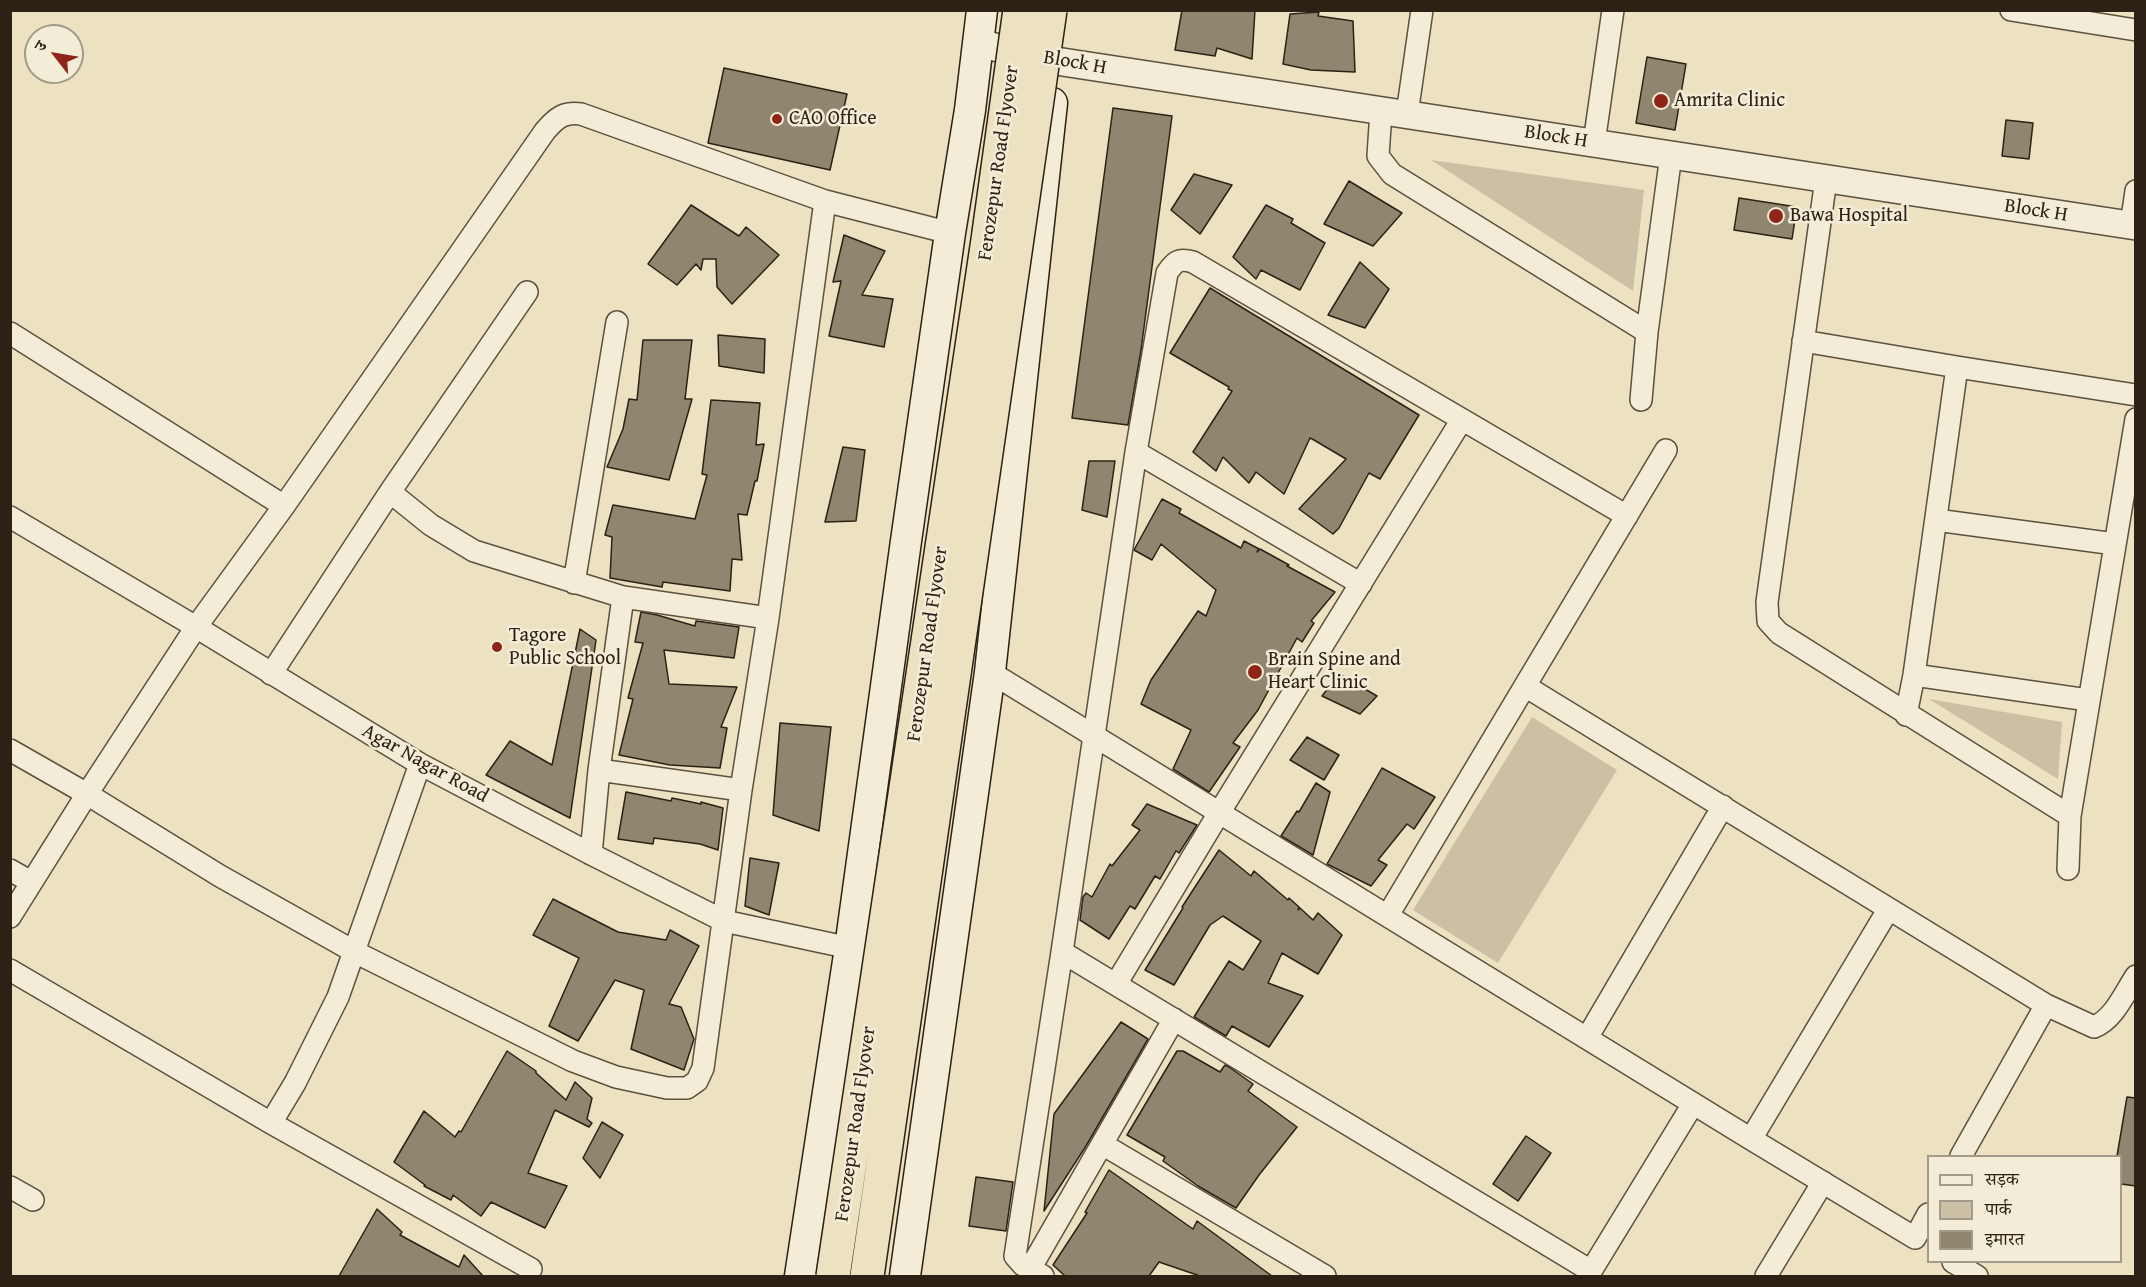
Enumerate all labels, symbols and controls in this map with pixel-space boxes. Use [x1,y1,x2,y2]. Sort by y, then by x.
north arrow [24,24,84,84]
text: उ [28,36,53,55]
street label: Block H [1042,46,1108,80]
street label: Ferozepur Road Flyover [973,64,1025,262]
place label: Amrita Clinic [1674,89,1785,113]
marker: Amrita Clinic [1652,92,1670,110]
place label: CAO Office [789,107,877,131]
marker: CAO Office [770,112,784,126]
street label: Block H [1523,120,1589,154]
street label: Block H [2003,194,2069,228]
place label: Bawa Hospital [1790,204,1908,228]
marker: Bawa Hospital [1767,207,1785,225]
street label: Ferozepur Road Flyover [902,545,954,743]
place label: Tagore Public School [509,624,621,671]
marker: Tagore Public School [490,640,504,654]
place label: Brain Spine and Heart Clinic [1268,648,1401,695]
marker: Brain Spine and Heart Clinic [1246,663,1264,681]
street label: Agar Nagar Road [358,719,492,809]
street label: Ferozepur Road Flyover [830,1025,882,1223]
legend [1927,1155,2122,1263]
text: सड़क [1985,1165,2019,1192]
text: पार्क [1985,1195,2012,1222]
text: इमारत [1985,1225,2024,1252]

